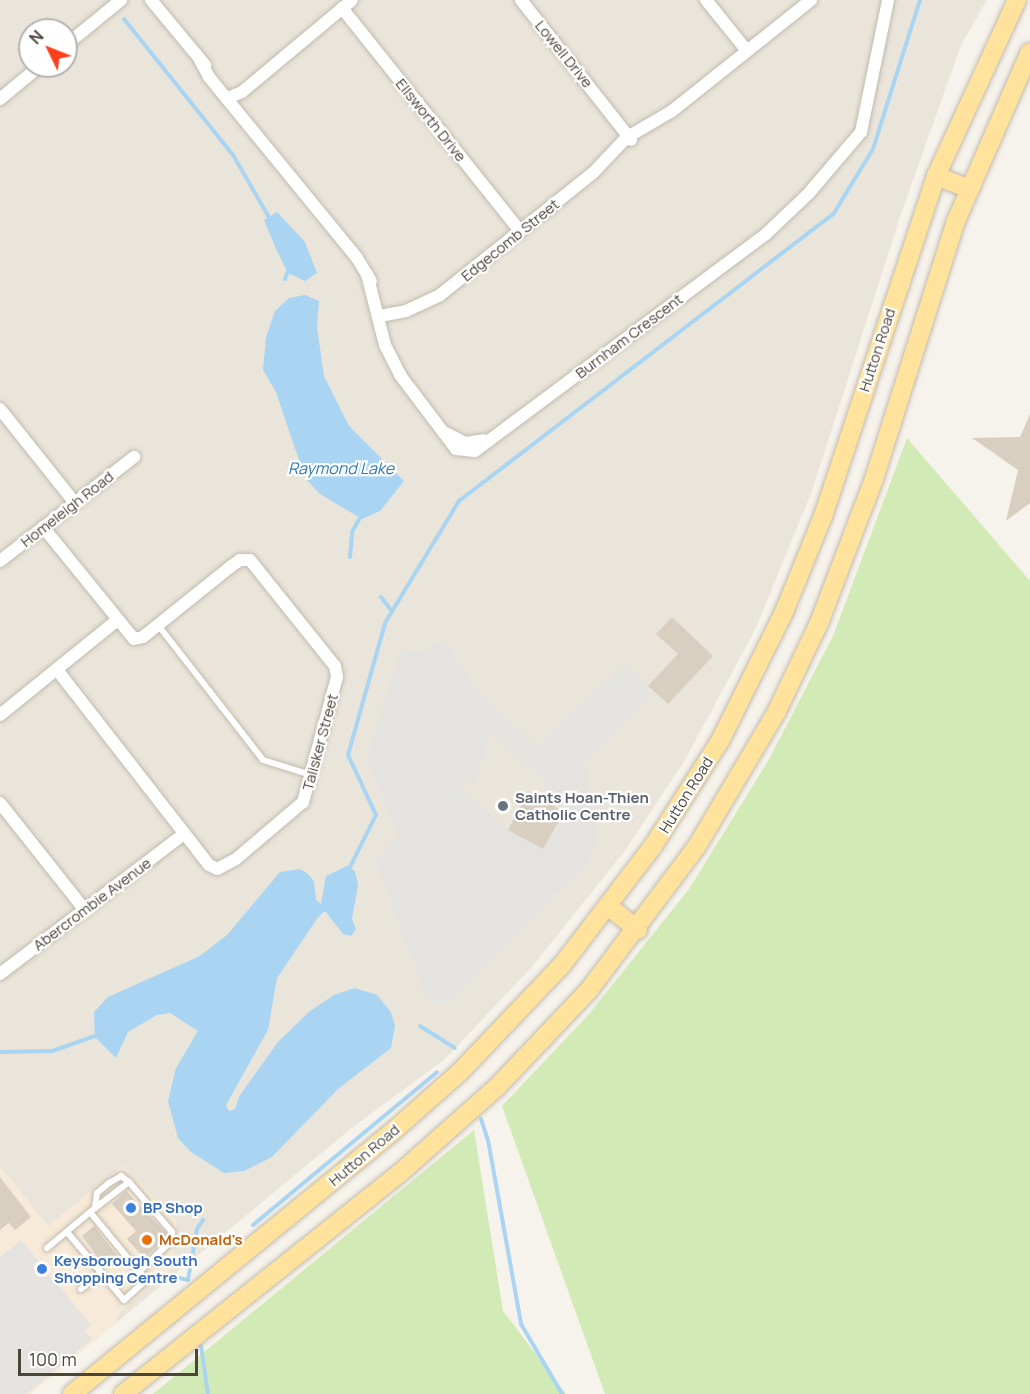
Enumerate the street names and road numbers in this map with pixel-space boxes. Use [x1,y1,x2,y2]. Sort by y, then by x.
street label: Lowell Drive [531,17,597,91]
street label: Ellsworth Drive [392,75,470,165]
street label: Edgecomb Street [457,195,563,285]
street label: Burnham Crescent [572,290,686,382]
street label: Hutton Road [855,306,899,394]
street label: Homeleigh Road [17,467,117,551]
street label: Talisker Street [298,692,342,792]
street label: Hutton Road [655,753,717,837]
street label: Abercrombie Avenue [29,854,155,954]
street label: Hutton Road [325,1120,403,1190]

